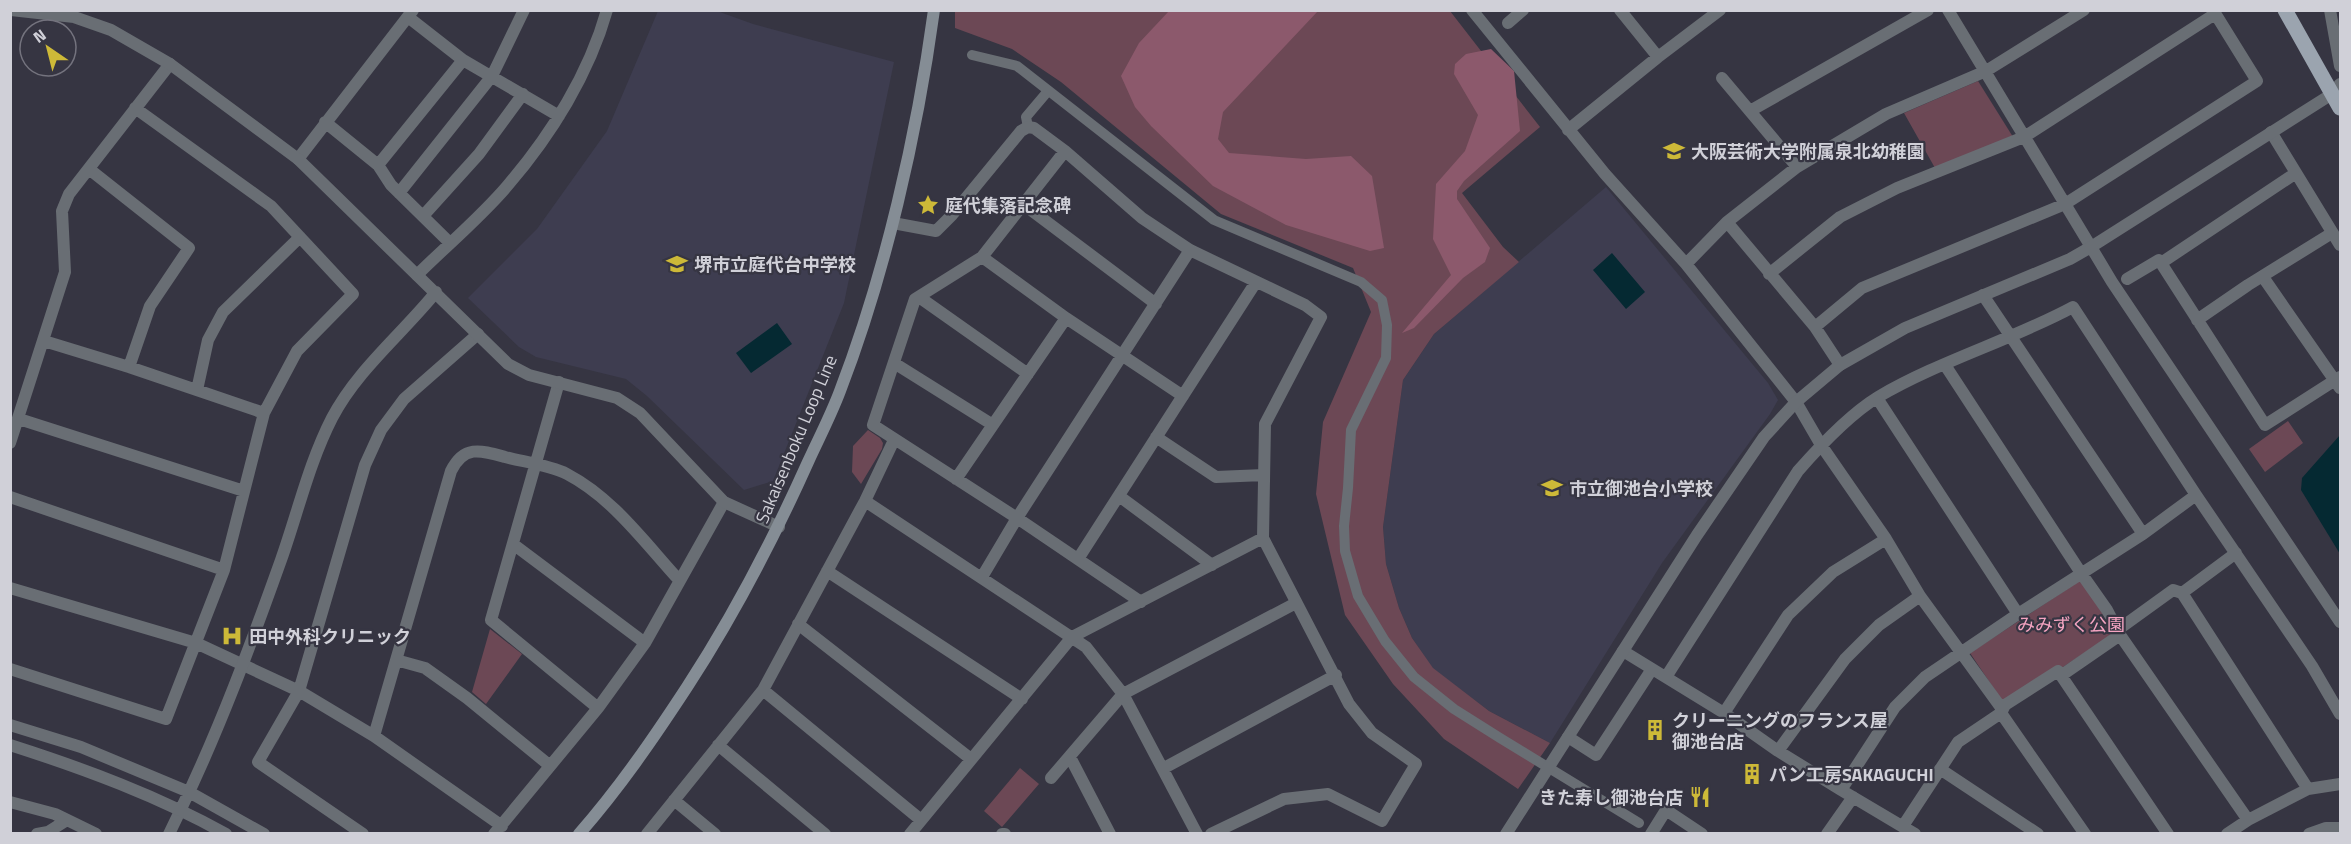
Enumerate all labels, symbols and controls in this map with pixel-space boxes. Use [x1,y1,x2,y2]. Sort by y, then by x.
north arrow [18,18,78,78]
text: N [28,23,51,49]
place label: 大阪芸術大学附属泉北幼稚園 [1691,138,1925,165]
school or university icon: 大阪芸術大学附属泉北幼稚園 [1662,139,1686,163]
place label: 庭代集落記念碑 [945,192,1071,219]
place icon: 庭代集落記念碑 [916,193,940,217]
place label: 堺市立庭代台中学校 [694,251,856,278]
school or university icon: 堺市立庭代台中学校 [665,252,689,276]
street label: Sakaisenboku Loop Line [748,350,844,528]
place label: 市立御池台小学校 [1569,475,1713,502]
school or university icon: 市立御池台小学校 [1540,476,1564,500]
park label: みみずく公園 [2017,611,2125,638]
place label: 田中外科クリニック [249,623,411,650]
hospital icon: 田中外科クリニック [220,624,244,648]
place label: クリーニングのフランス屋 御池台店 [1671,707,1888,755]
building icon: クリーニングのフランス屋 御池台店 [1643,718,1667,742]
place label: パン工房SAKAGUCHI [1769,761,1934,788]
building icon: パン工房SAKAGUCHI [1740,762,1764,786]
place label: きた寿し御池台店 [1539,784,1683,811]
restaurant icon: きた寿し御池台店 [1688,785,1712,809]

